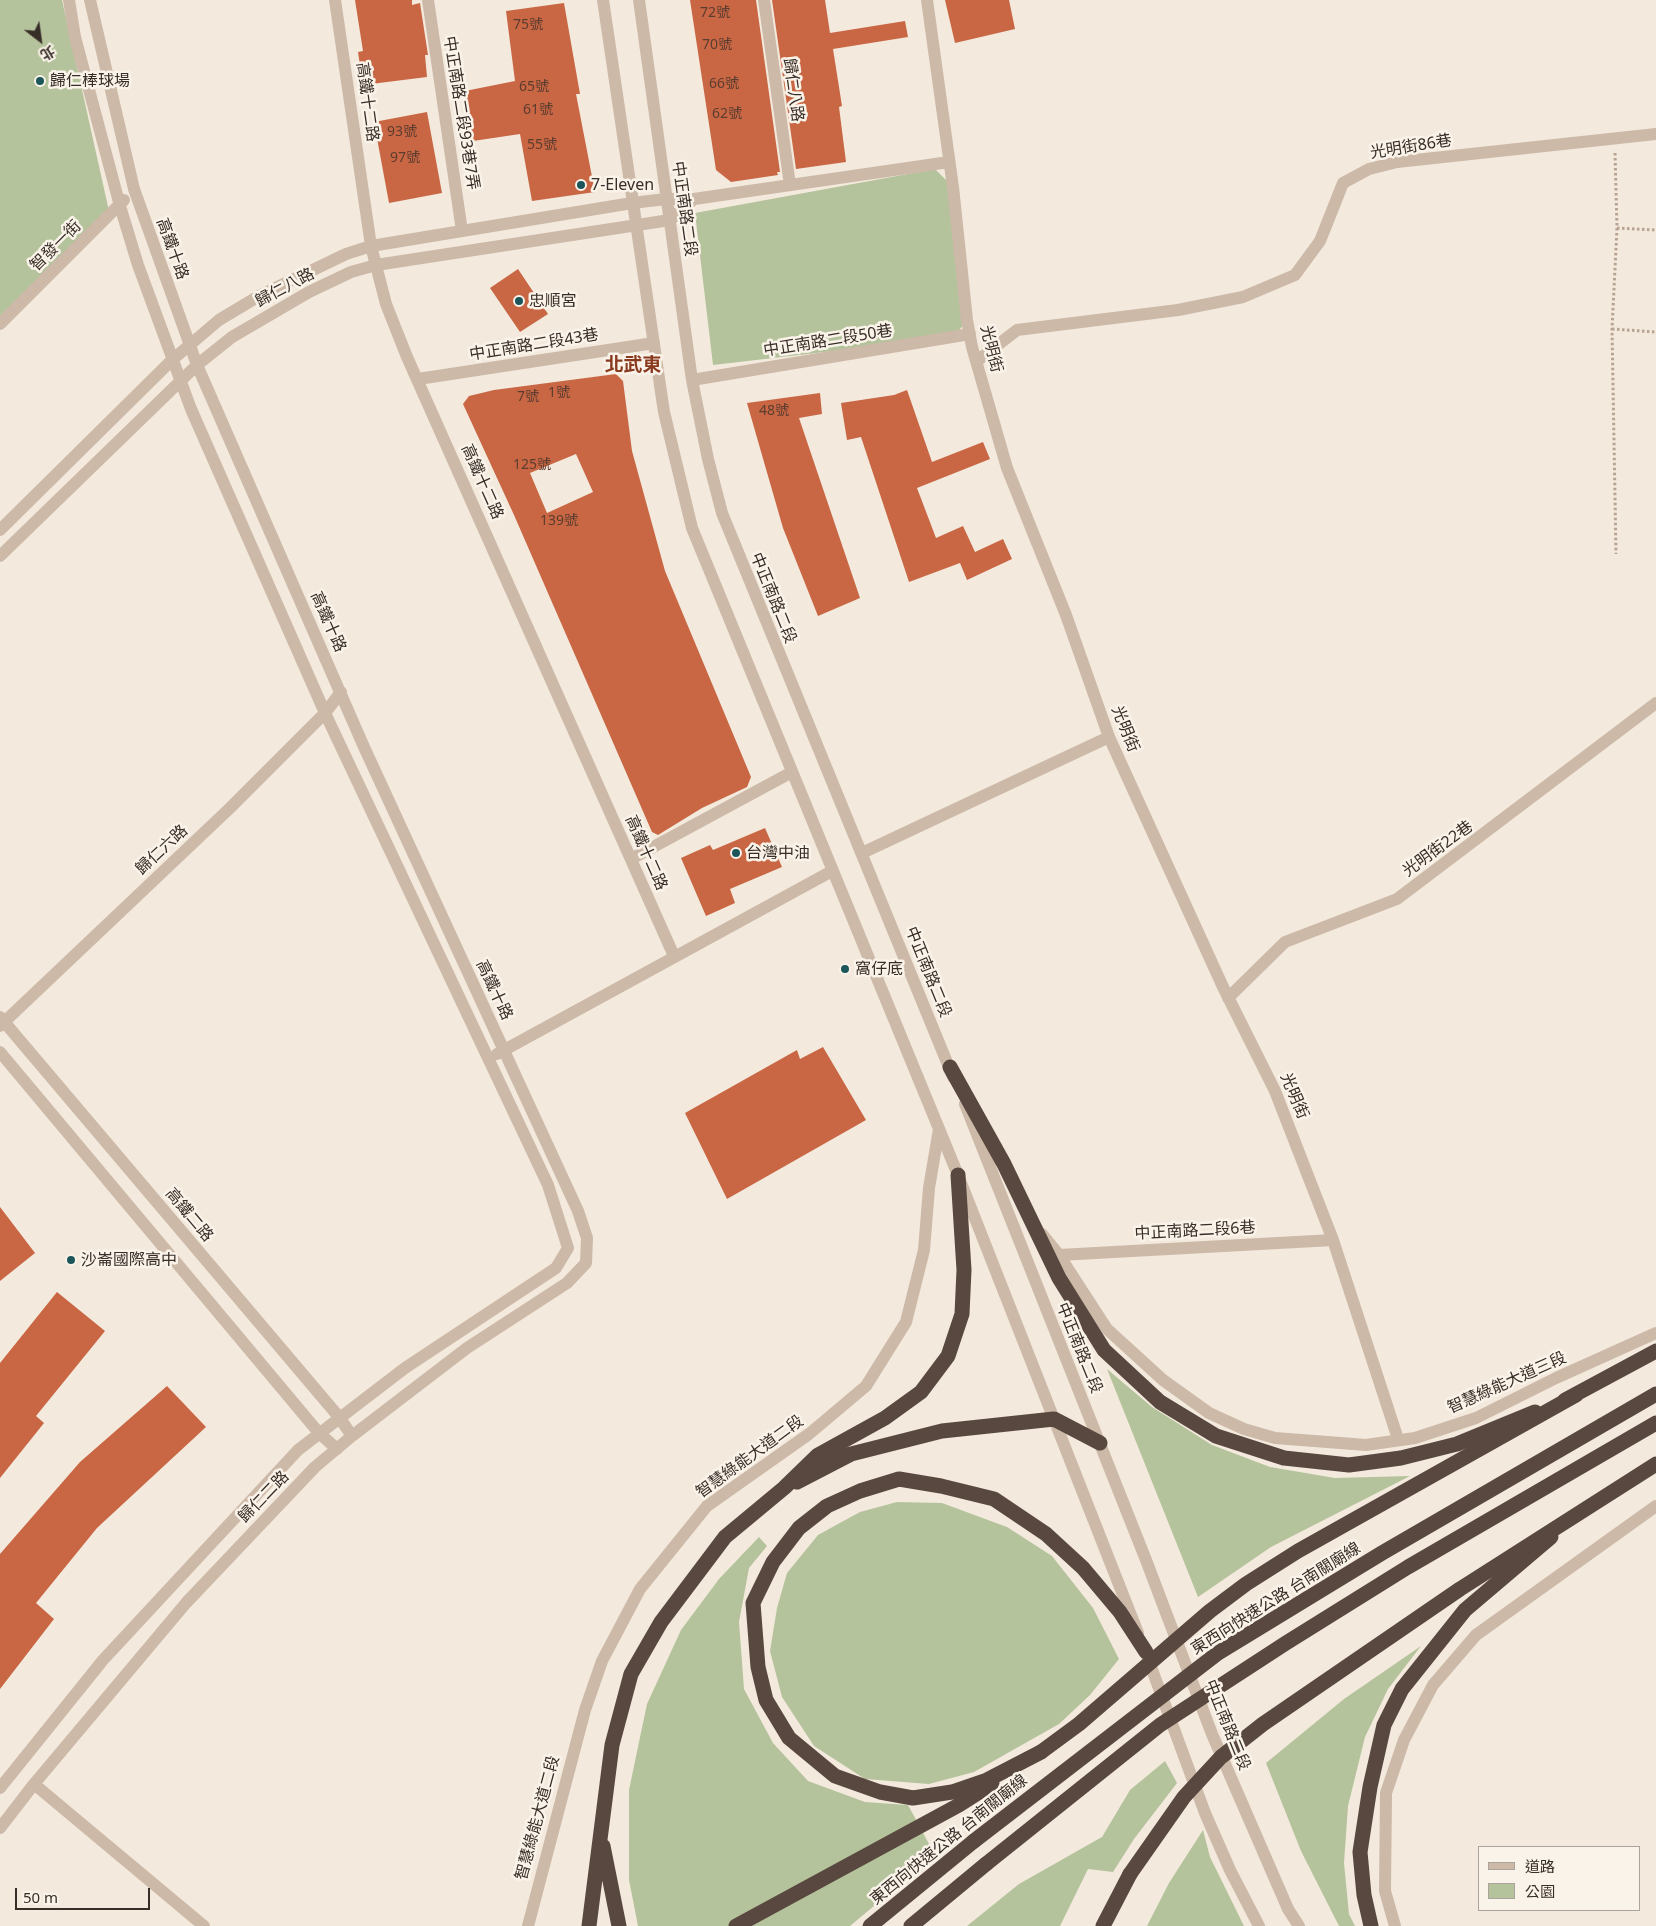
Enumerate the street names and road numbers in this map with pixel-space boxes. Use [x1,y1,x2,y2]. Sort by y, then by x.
street label: 中正南路二段93巷7弄 [439,35,483,191]
street label: 歸仁八路 [779,57,807,123]
street label: 高鐵十二路 [352,61,382,143]
street label: 光明街86巷 [1369,131,1453,163]
street label: 中正南路二段 [668,160,700,258]
street label: 高鐵十路 [152,216,192,282]
street label: 智發一街 [27,217,85,275]
street label: 歸仁八路 [252,265,318,311]
street label: 中正南路二段50巷 [762,321,894,361]
street label: 光明街 [976,323,1006,375]
street label: 中正南路二段43巷 [468,325,600,365]
street label: 高鐵十二路 [457,442,507,522]
street label: 中正南路二段 [746,550,800,646]
street label: 高鐵十路 [306,589,350,655]
street label: 光明街 [1107,703,1143,755]
street label: 高鐵十二路 [621,813,671,893]
street label: 光明街22巷 [1399,817,1477,881]
street label: 歸仁六路 [132,821,192,879]
street label: 中正南路二段 [901,924,955,1020]
street label: 高鐵十路 [472,957,516,1023]
street label: 光明街 [1276,1070,1312,1122]
street label: 高鐵二路 [161,1184,217,1246]
street label: 中正南路二段6巷 [1134,1218,1256,1244]
street label: 中正南路二段 [1052,1300,1106,1396]
street label: 智慧綠能大道三段 [1445,1348,1569,1418]
street label: 智慧綠能大道二段 [693,1412,807,1502]
street label: 歸仁二路 [235,1467,293,1527]
street label: 東西向快速公路 台南關廟線 [1188,1539,1364,1659]
street label: 中正南路二段 [1200,1677,1254,1773]
street label: 智慧綠能大道二段 [512,1754,564,1882]
street label: 東西向快速公路 台南關廟線 [867,1771,1031,1909]

